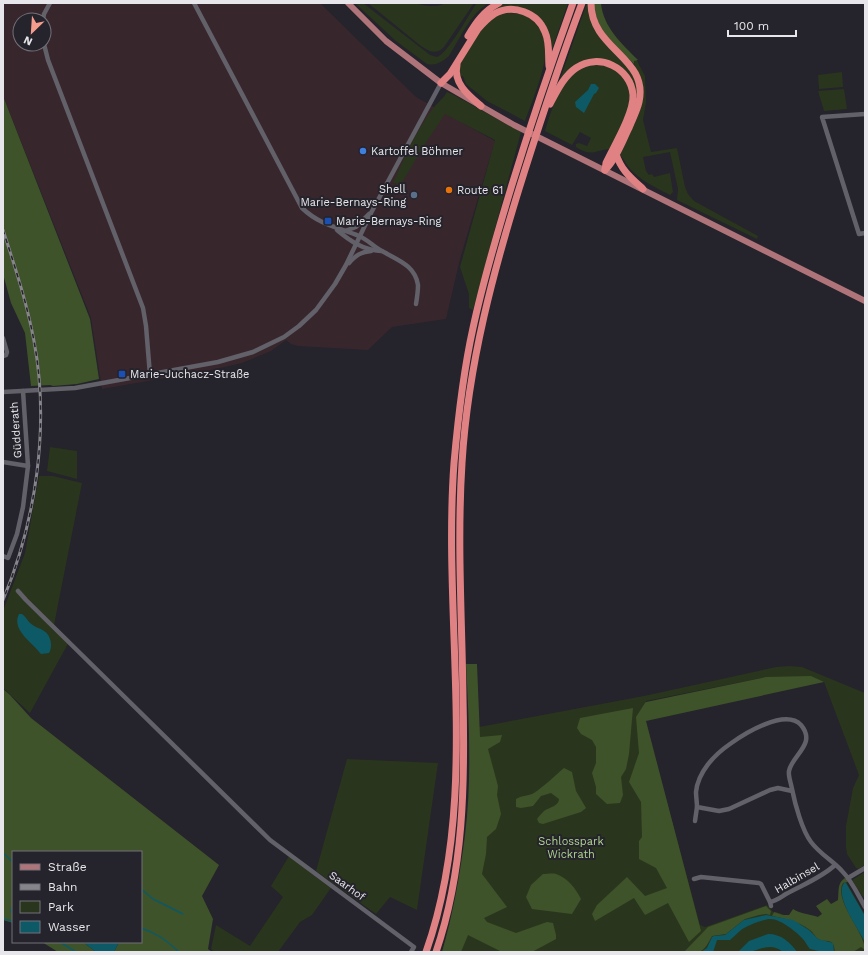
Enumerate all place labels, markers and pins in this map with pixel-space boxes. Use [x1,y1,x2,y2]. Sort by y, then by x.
place label: Kartoffel Böhmer [371,145,464,158]
marker: Kartoffel Böhmer [358,146,368,156]
place label: Shell Marie-Bernays-Ring [301,183,407,209]
place label: Route 61 [457,184,503,197]
marker: Route 61 [444,185,454,195]
marker: Shell Marie-Bernays-Ring [409,190,419,200]
place label: Marie-Bernays-Ring [336,215,442,228]
marker: Marie-Bernays-Ring [323,216,333,226]
place label: Marie-Juchacz-Straße [130,368,249,381]
marker: Marie-Juchacz-Straße [117,369,127,379]

